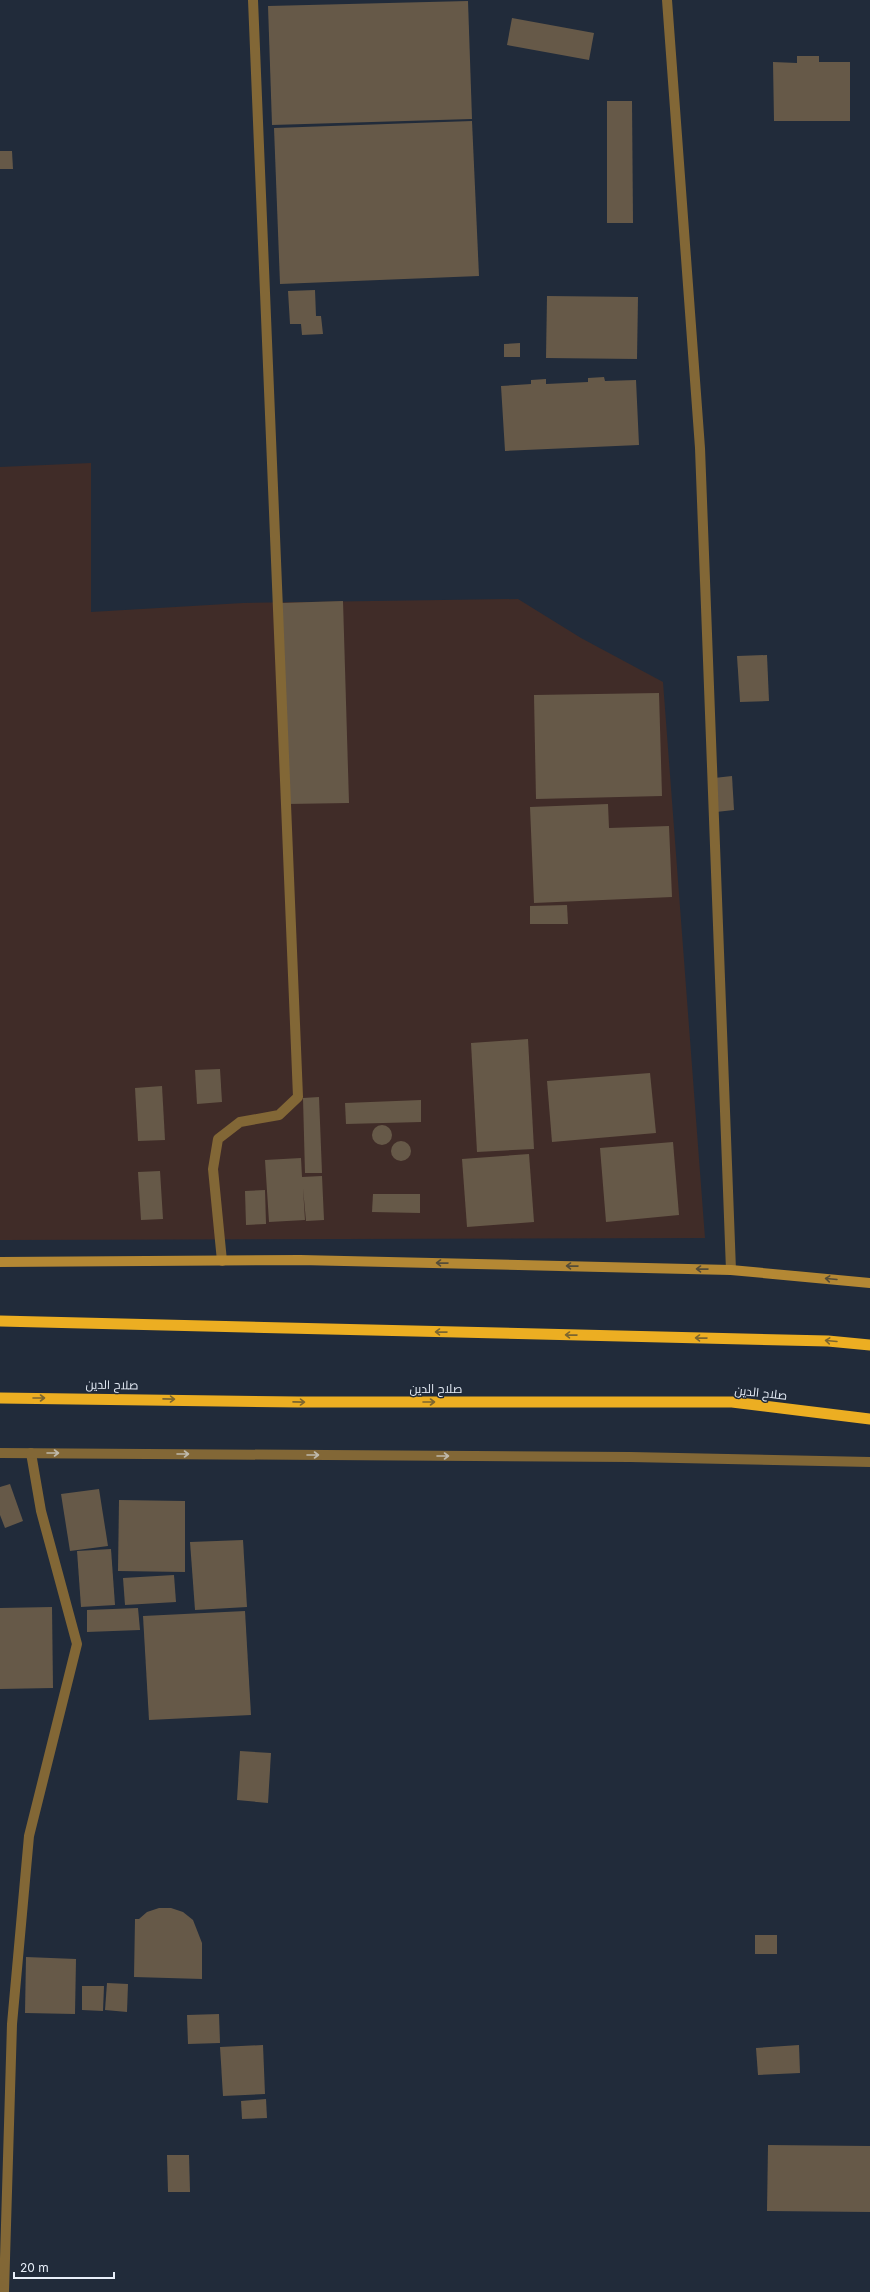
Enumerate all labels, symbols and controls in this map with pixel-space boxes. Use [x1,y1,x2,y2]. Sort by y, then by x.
one-way arrow [436,1259,449,1267]
one-way arrow [566,1263,579,1270]
one-way arrow [696,1266,709,1273]
one-way arrow [825,1276,838,1283]
one-way arrow [435,1328,448,1336]
one-way arrow [565,1331,578,1339]
one-way arrow [695,1334,708,1342]
one-way arrow [825,1338,838,1345]
street label: صلاح الدين [85,1377,139,1393]
street label: صلاح الدين [410,1381,462,1397]
street label: صلاح الدين [734,1382,788,1404]
one-way arrow [32,1394,45,1402]
one-way arrow [162,1395,175,1403]
one-way arrow [292,1398,305,1406]
one-way arrow [422,1398,435,1406]
one-way arrow [46,1449,59,1457]
one-way arrow [176,1450,189,1458]
one-way arrow [306,1451,319,1459]
one-way arrow [436,1452,449,1460]
scale bar [14,2254,114,2280]
text: 20 m [20,2260,49,2275]

